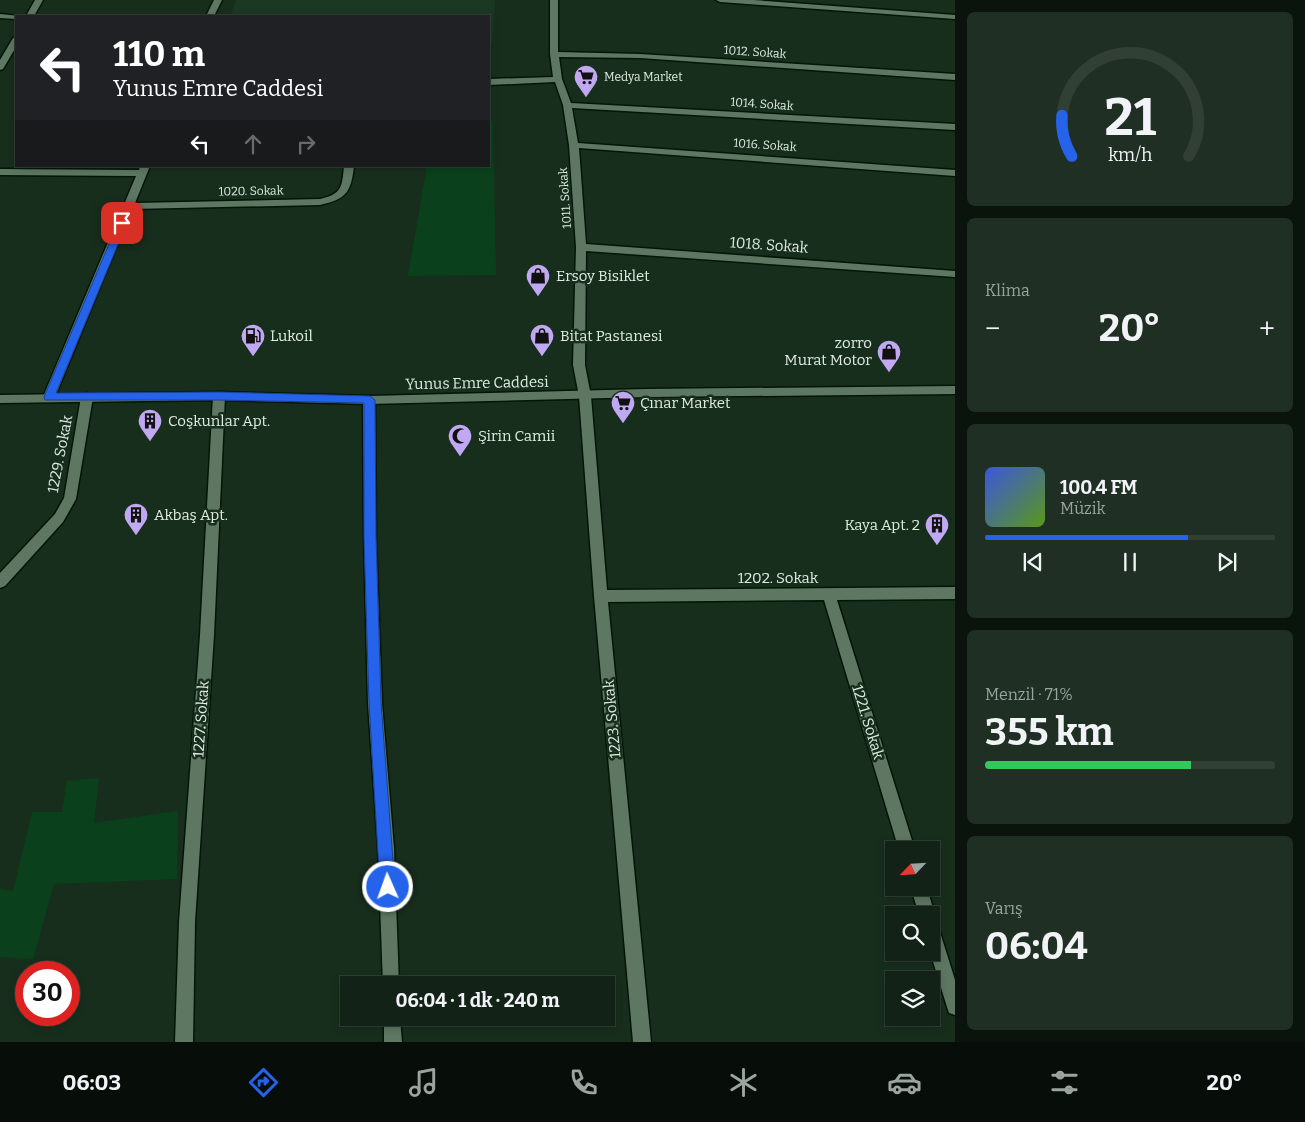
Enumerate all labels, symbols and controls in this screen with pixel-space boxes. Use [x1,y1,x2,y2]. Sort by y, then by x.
text: 110 m [113,33,205,75]
icon: left [30,35,95,100]
street label: 1012. Sokak [723,43,787,61]
supermarket icon: Medya Market [573,64,599,98]
place label: Medya Market [604,70,683,84]
text: Yunus Emre Caddesi [113,75,323,102]
text: 21 [1104,86,1156,149]
street label: 1014. Sokak [730,95,794,113]
icon: left [186,130,214,158]
icon: ahead [239,130,267,158]
icon: right [292,130,320,158]
street label: 1016. Sokak [733,136,797,154]
text: km/h [1108,144,1152,166]
street label: 1011. Sokak [556,167,574,229]
street label: 1020. Sokak [218,183,284,199]
pin [101,202,143,244]
icon: arrive [108,209,136,237]
street label: 1018. Sokak [729,233,809,257]
shop icon: Ersoy Bisiklet [525,263,551,297]
place label: Ersoy Bisiklet [556,267,650,285]
text: Klima [985,281,1030,300]
text: 20° [1099,305,1161,351]
text: − [985,312,1000,345]
text: + [1259,312,1275,345]
fuel station icon: Lukoil [240,323,266,357]
shop icon: Bitat Pastanesi [529,323,555,357]
place label: Lukoil [270,327,313,345]
place label: Bitat Pastanesi [560,327,663,345]
place label: zorro Murat Motor [784,334,872,369]
shop icon: zorro Murat Motor [876,339,902,373]
street label: Yunus Emre Caddesi [405,373,549,393]
supermarket icon: Çınar Market [610,390,636,424]
place label: Çınar Market [640,394,731,412]
building icon: Coşkunlar Apt. [137,408,163,442]
place label: Coşkunlar Apt. [168,412,270,430]
street label: 1229. Sokak [44,413,76,494]
mosque icon: Şirin Camii [447,423,473,457]
place label: Şirin Camii [478,427,556,445]
text: 100.4 FM [1060,476,1137,499]
text: Müzik [1060,499,1106,518]
building icon: Akbaş Apt. [123,502,149,536]
place label: Akbaş Apt. [154,506,228,524]
building icon: Kaya Apt. 2 [924,512,950,546]
place label: Kaya Apt. 2 [844,516,920,534]
icon: previous [1019,548,1047,576]
icon: pause [1116,548,1144,576]
icon: next [1213,548,1241,576]
street label: 1202. Sokak [738,569,819,587]
street label: 1223. Sokak [600,679,624,759]
street label: 1227. Sokak [189,680,213,758]
street label: 1221. Sokak [848,683,888,762]
text: Menzil · 71% [985,685,1073,704]
text: 355 km [985,709,1114,755]
north arrow [885,841,940,896]
map controls [885,841,940,1026]
position arrow [361,860,413,912]
text: Varış [985,899,1023,918]
button: search [885,906,940,961]
text: 06:04 [985,923,1088,969]
speed limit sign: 30 [15,961,80,1026]
button: layers [885,971,940,1026]
text: 06:04 · 1 dk · 240 m [395,989,560,1012]
icon: directions [246,1065,281,1100]
icon: music [406,1065,441,1100]
icon: phone [566,1065,601,1100]
icon: climate [726,1065,761,1100]
icon: car [887,1065,922,1100]
icon: filters [1047,1065,1082,1100]
text: 06:03 [63,1069,121,1096]
text: 20° [1207,1069,1242,1096]

